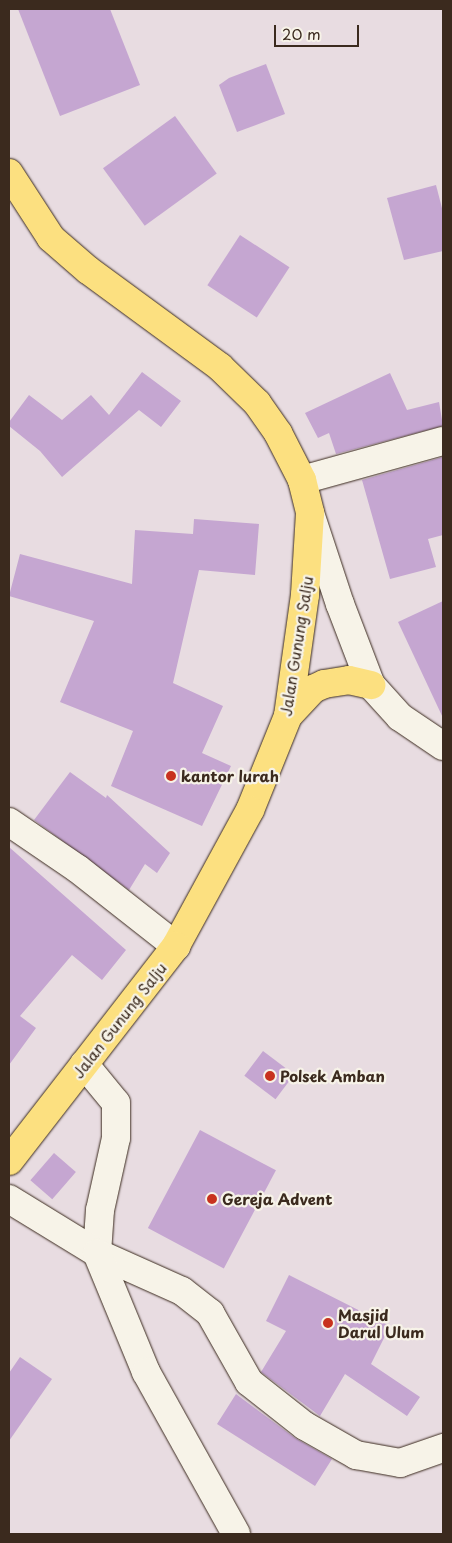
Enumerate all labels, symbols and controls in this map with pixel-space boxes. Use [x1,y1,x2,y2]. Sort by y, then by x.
scale bar [277,15,362,47]
text: 20 m [282,22,321,45]
street label: Jalan Gunung Salju [276,574,316,718]
place label: kantor lurah [181,767,279,785]
marker: kantor lurah [165,770,177,782]
street label: Jalan Gunung Salju [68,958,170,1082]
place label: Polsek Amban [280,1067,386,1085]
marker: Polsek Amban [264,1070,276,1082]
place label: Gereja Advent [222,1190,332,1208]
marker: Gereja Advent [206,1193,218,1205]
place label: Masjid Darul Ulum [338,1305,425,1340]
marker: Masjid Darul Ulum [322,1317,334,1329]

